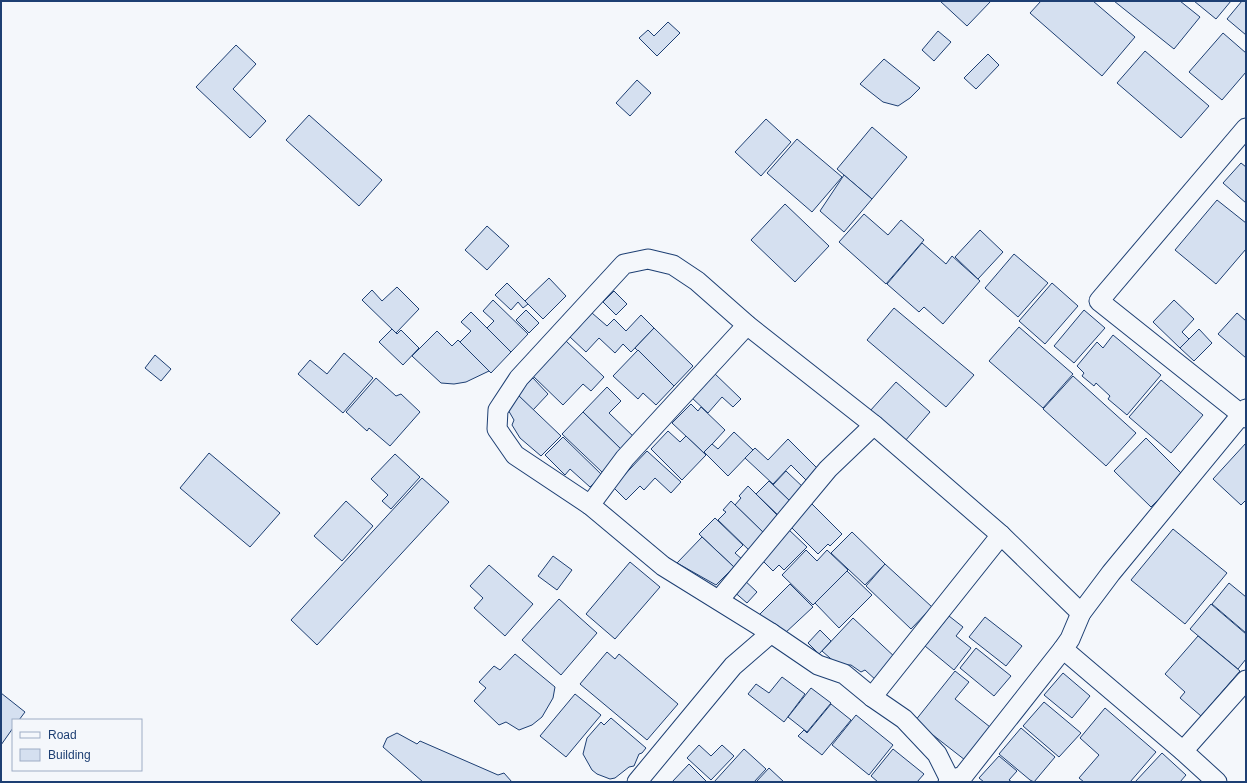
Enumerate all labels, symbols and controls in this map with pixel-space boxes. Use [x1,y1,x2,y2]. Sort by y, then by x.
legend [12,719,142,771]
text: Road [48,728,77,742]
text: Building [48,748,91,762]

